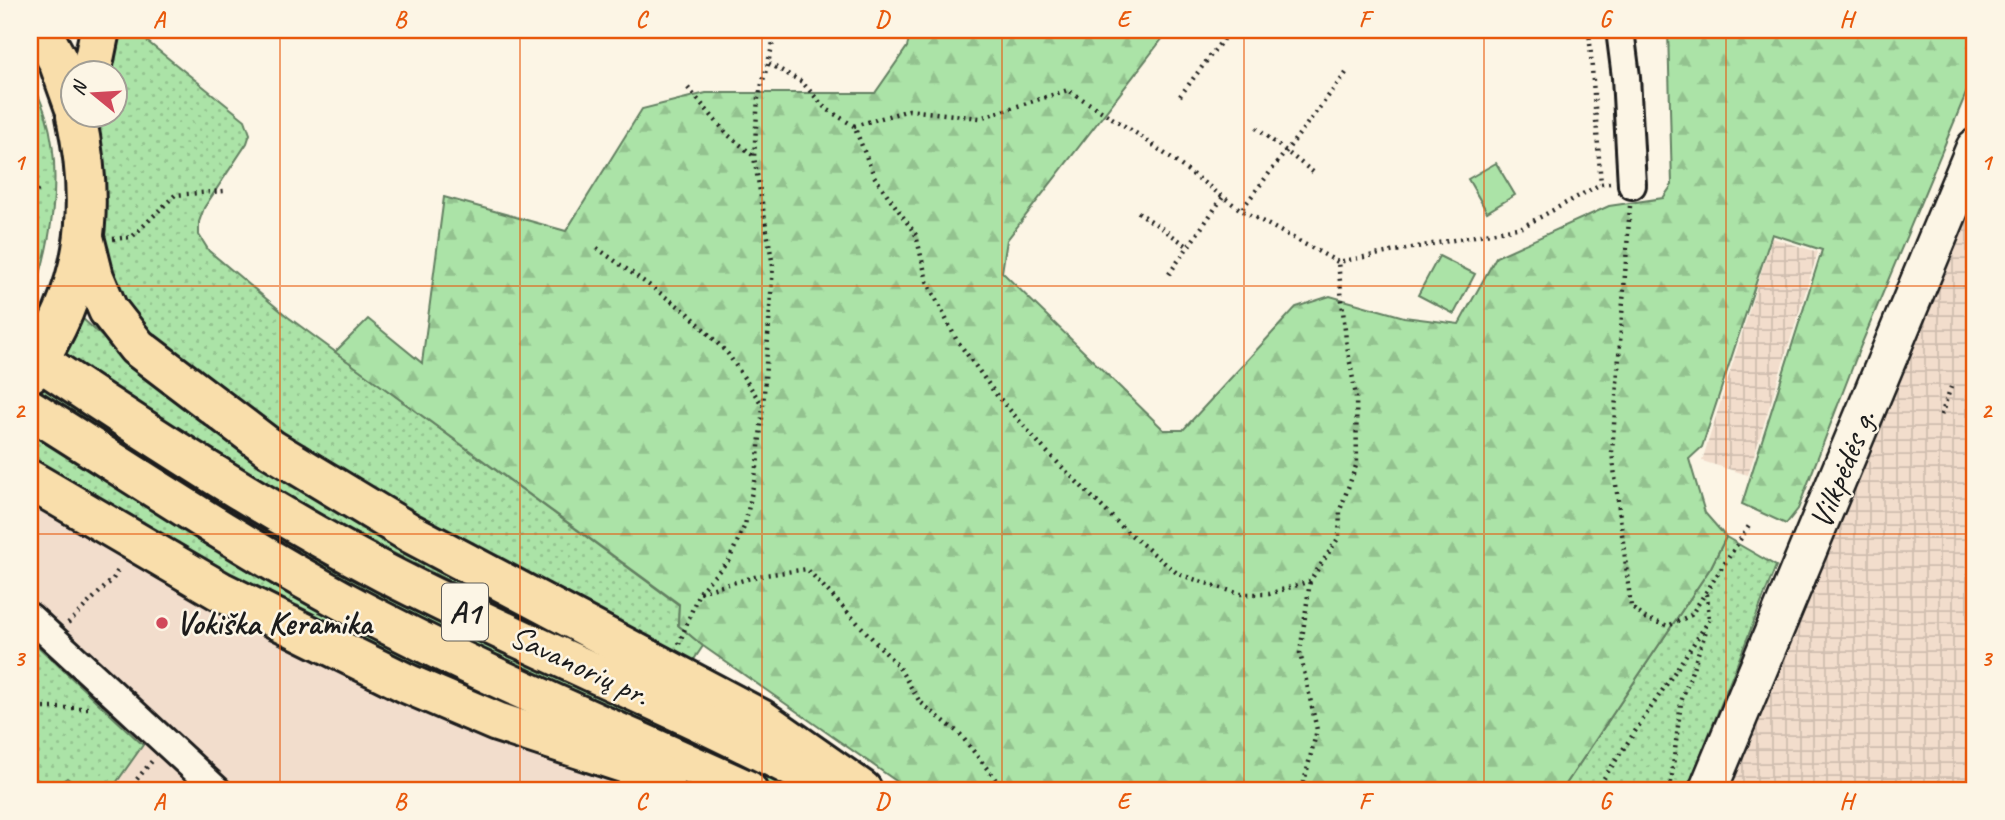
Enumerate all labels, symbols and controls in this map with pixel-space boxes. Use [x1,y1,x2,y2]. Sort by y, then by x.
text: A [153,5,167,34]
text: B [394,5,408,34]
text: C [636,5,650,34]
text: D [875,5,891,34]
text: E [1117,5,1133,34]
text: F [1359,5,1375,34]
text: G [1599,5,1614,34]
text: H [1839,5,1857,34]
north arrow [60,60,130,130]
text: N [66,77,93,98]
text: 1 [14,148,27,177]
text: 1 [1981,148,1994,177]
text: 2 [14,396,27,425]
text: 2 [1981,396,1994,425]
street label: Vilkpėdės g. [1799,403,1885,535]
road number: A1 [442,584,488,640]
place label: Vokiška Keramika [176,602,374,644]
street label: Savanorių pr. [503,614,657,716]
marker: Vokiška Keramika [154,615,170,631]
text: 3 [14,644,27,673]
text: 3 [1981,644,1994,673]
text: A [153,787,167,816]
text: B [394,787,408,816]
text: C [636,787,650,816]
text: D [875,787,891,816]
text: E [1117,787,1133,816]
text: F [1359,787,1375,816]
text: G [1599,787,1614,816]
text: H [1839,787,1857,816]

